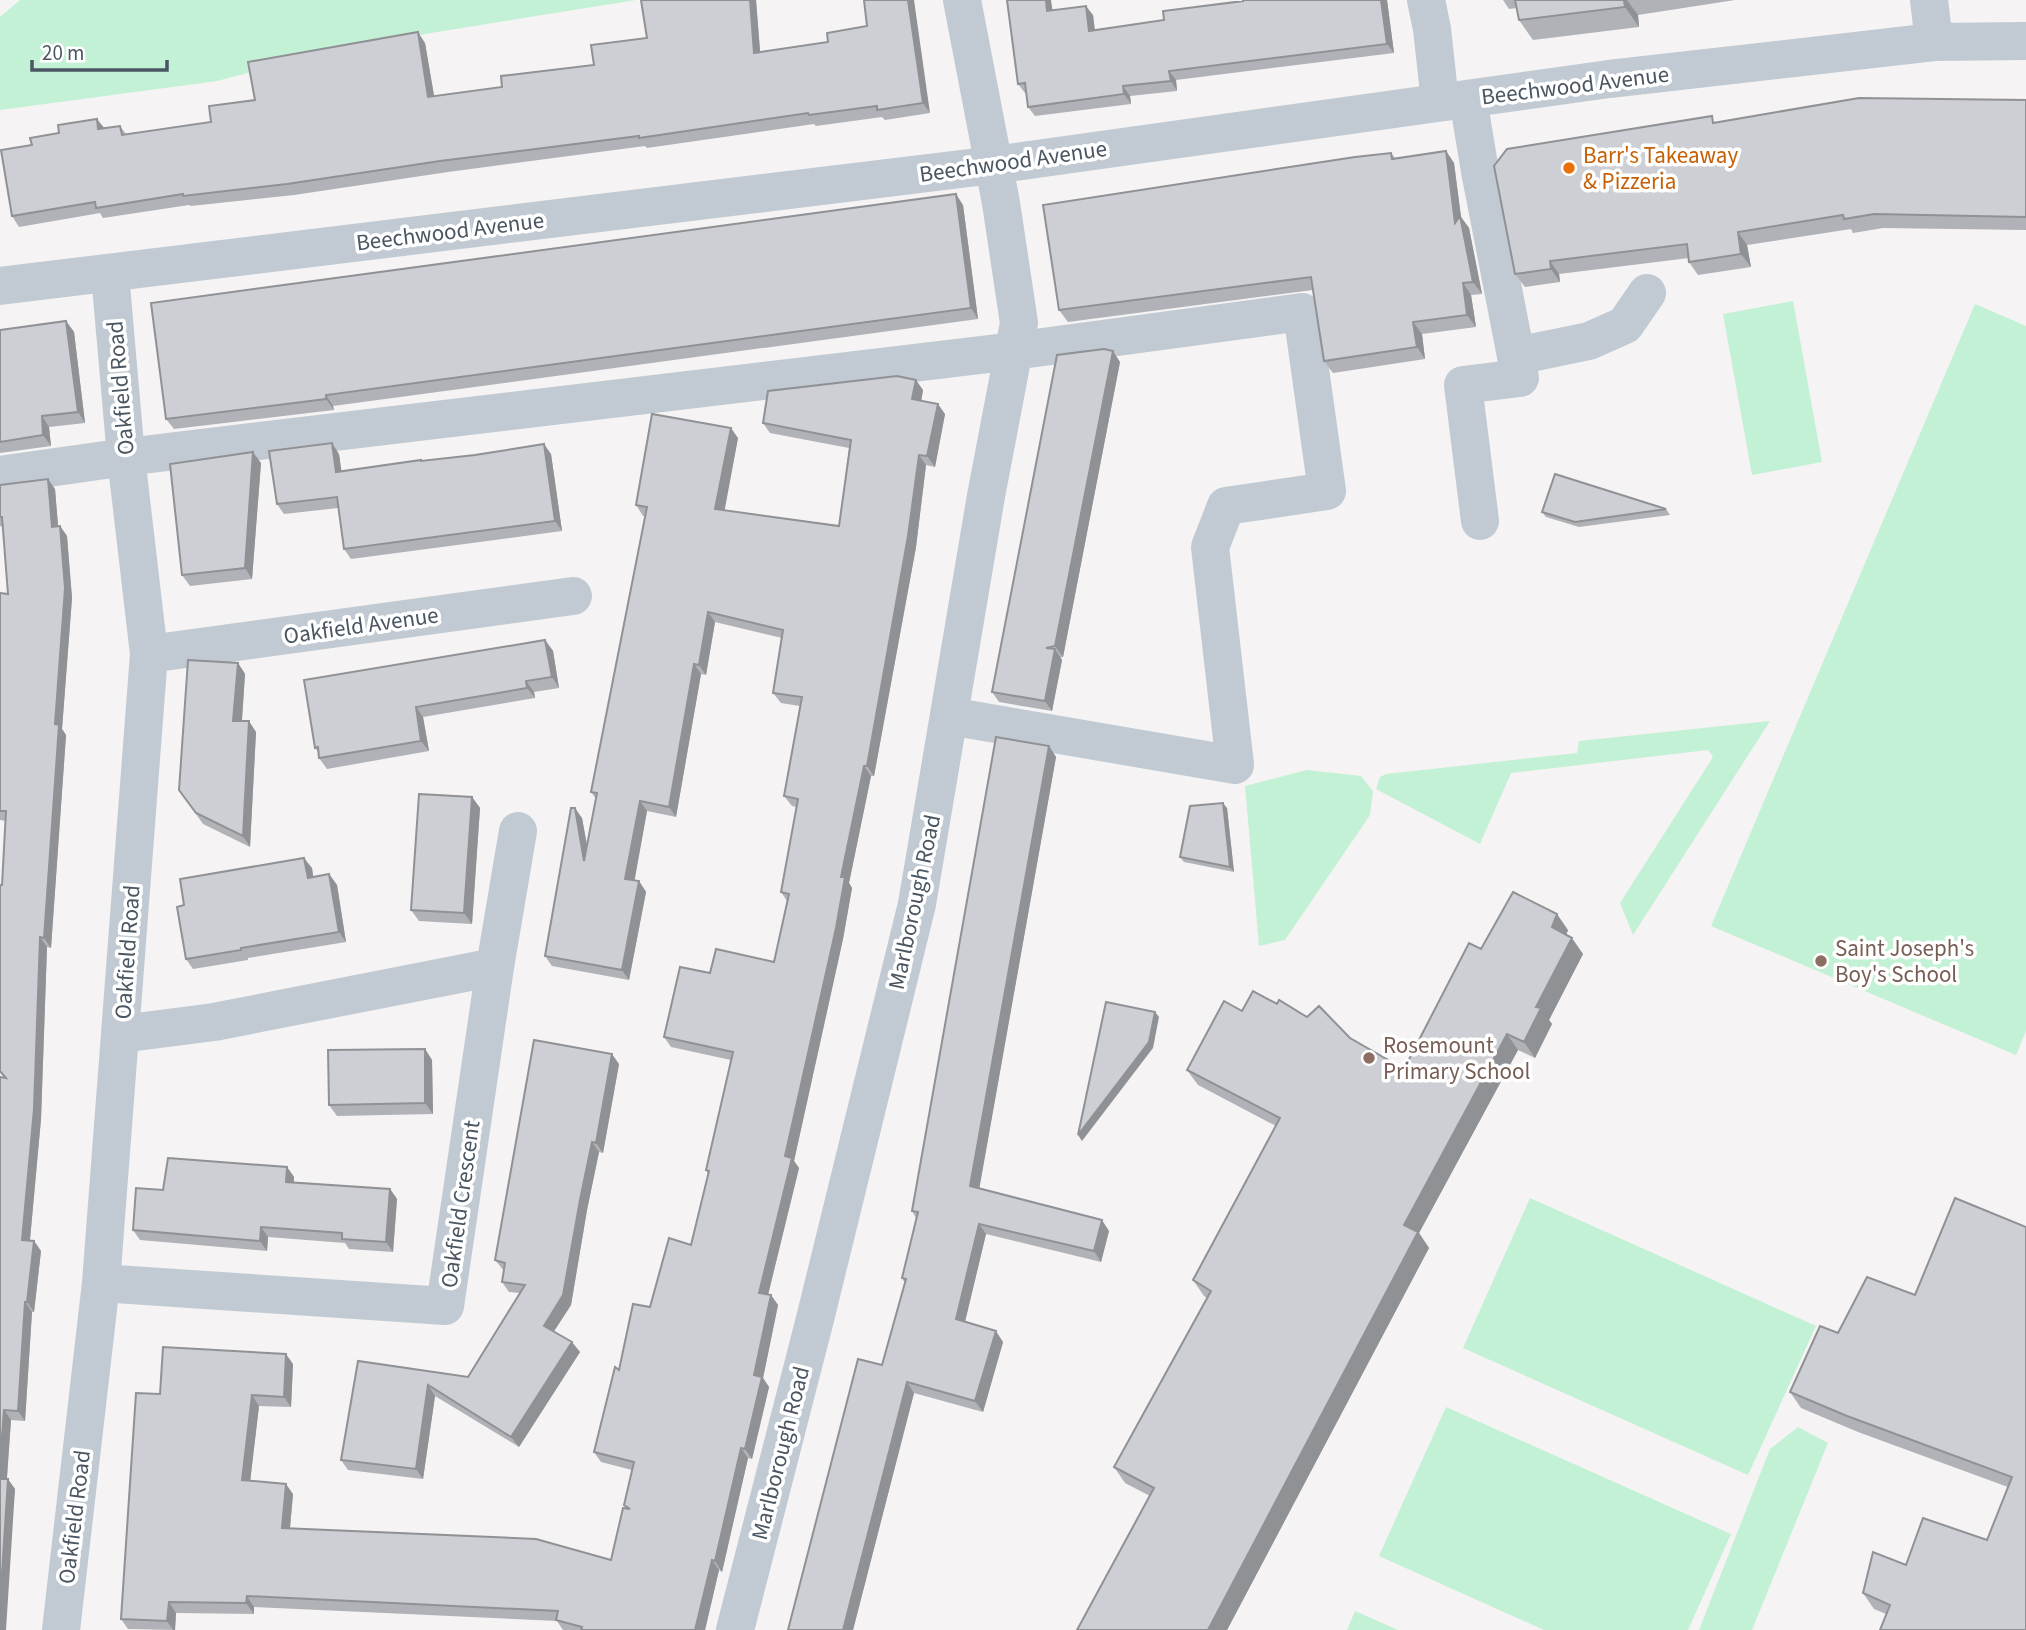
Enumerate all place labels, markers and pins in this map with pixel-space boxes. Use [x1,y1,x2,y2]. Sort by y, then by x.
place label: Barr's Takeaway & Pizzeria [1583,139,1738,198]
marker: Barr's Takeaway & Pizzeria [1561,160,1577,176]
place label: Saint Joseph's Boy's School [1835,932,1974,991]
marker: Saint Joseph's Boy's School [1813,953,1829,969]
place label: Rosemount Primary School [1383,1029,1530,1088]
marker: Rosemount Primary School [1361,1050,1377,1066]

